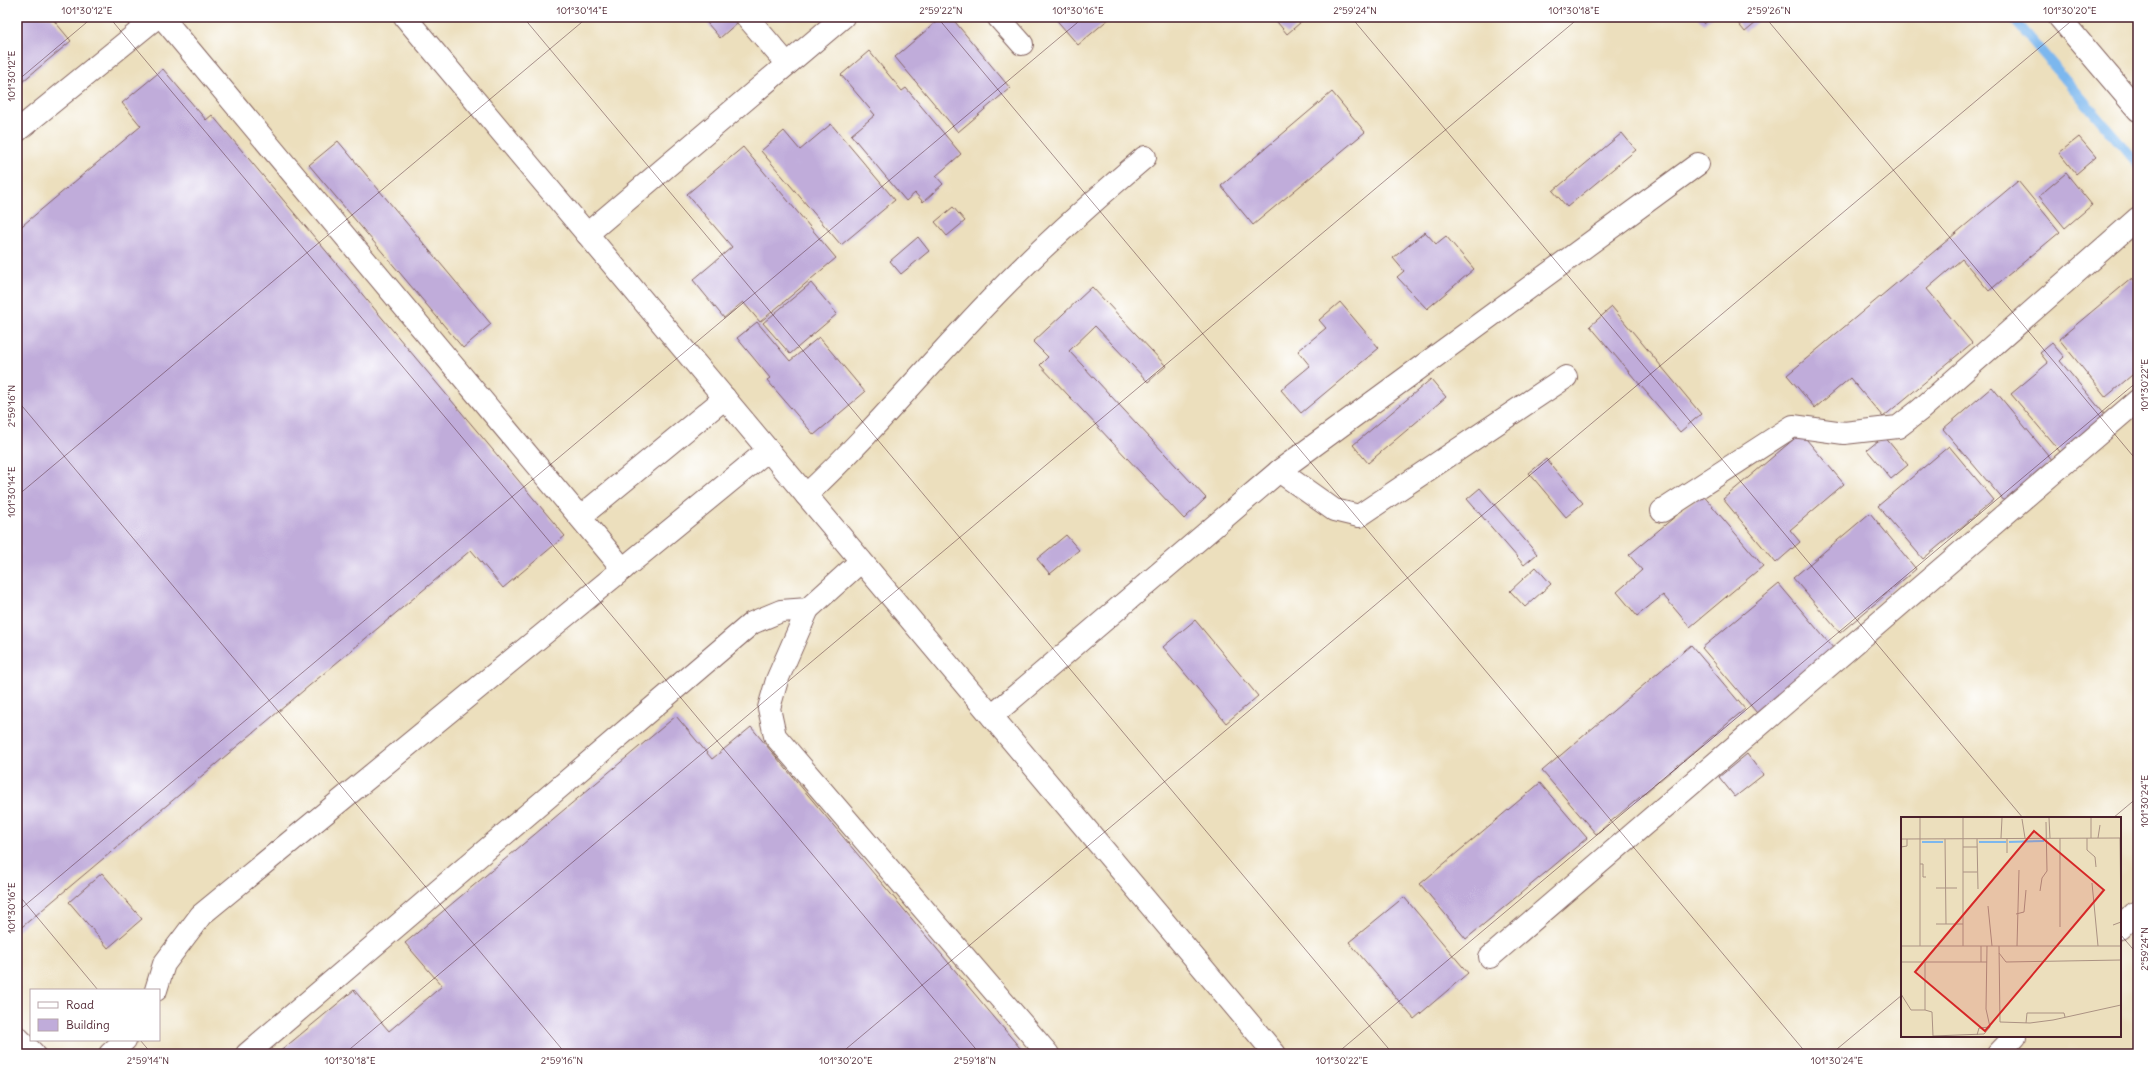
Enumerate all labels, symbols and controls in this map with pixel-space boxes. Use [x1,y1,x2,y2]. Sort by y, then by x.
text: 101°30'12"E [62,4,112,17]
text: 101°30'14"E [556,4,608,17]
text: 2°59'22"N [919,4,963,17]
text: 101°30'16"E [1052,4,1104,17]
text: 2°59'24"N [1333,4,1377,17]
text: 101°30'18"E [1548,4,1600,17]
text: 2°59'26"N [1747,4,1791,17]
text: 101°30'20"E [2043,4,2097,17]
text: 101°30'12"E [5,51,18,101]
text: 101°30'22"E [2138,359,2151,411]
text: 2°59'16"N [5,385,18,427]
text: 101°30'14"E [5,466,18,518]
text: 101°30'24"E [2138,775,2151,827]
inset map [1901,817,2121,1037]
text: 101°30'16"E [5,882,18,934]
text: 2°59'24"N [2138,927,2151,971]
legend [30,989,160,1041]
text: Road [66,997,94,1012]
text: Building [66,1017,110,1032]
text: 2°59'14"N [127,1054,169,1067]
text: 101°30'18"E [324,1054,376,1067]
text: 2°59'16"N [541,1054,583,1067]
text: 101°30'20"E [819,1054,873,1067]
text: 2°59'18"N [954,1054,996,1067]
text: 101°30'22"E [1316,1054,1368,1067]
text: 101°30'24"E [1811,1054,1863,1067]

